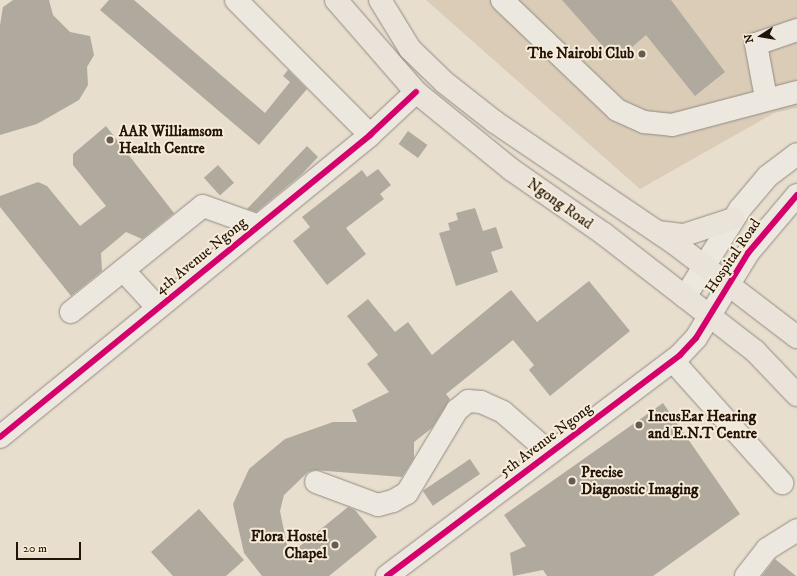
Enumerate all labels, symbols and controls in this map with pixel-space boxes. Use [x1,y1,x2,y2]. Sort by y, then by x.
north arrow [741,16,781,56]
text: N [741,33,757,44]
place label: The Nairobi Club [528,45,634,63]
marker: The Nairobi Club [637,49,647,59]
place label: AAR Williamsom Health Centre [119,122,223,157]
marker: AAR Williamsom Health Centre [104,134,116,146]
street label: Ngong Road [524,175,596,233]
street label: 4th Avenue Ngong [152,214,250,298]
street label: Hospital Road [702,215,764,297]
street label: 5th Avenue Ngong [496,399,596,481]
place label: IncusEar Hearing and E.N.T Centre [648,407,757,442]
marker: IncusEar Hearing and E.N.T Centre [633,419,645,431]
place label: Precise Diagnostic Imaging [581,463,698,498]
marker: Precise Diagnostic Imaging [566,475,578,487]
place label: Flora Hostel Chapel [251,527,327,562]
scale bar [18,534,83,560]
marker: Flora Hostel Chapel [330,540,340,550]
text: 20 m [23,541,47,556]

